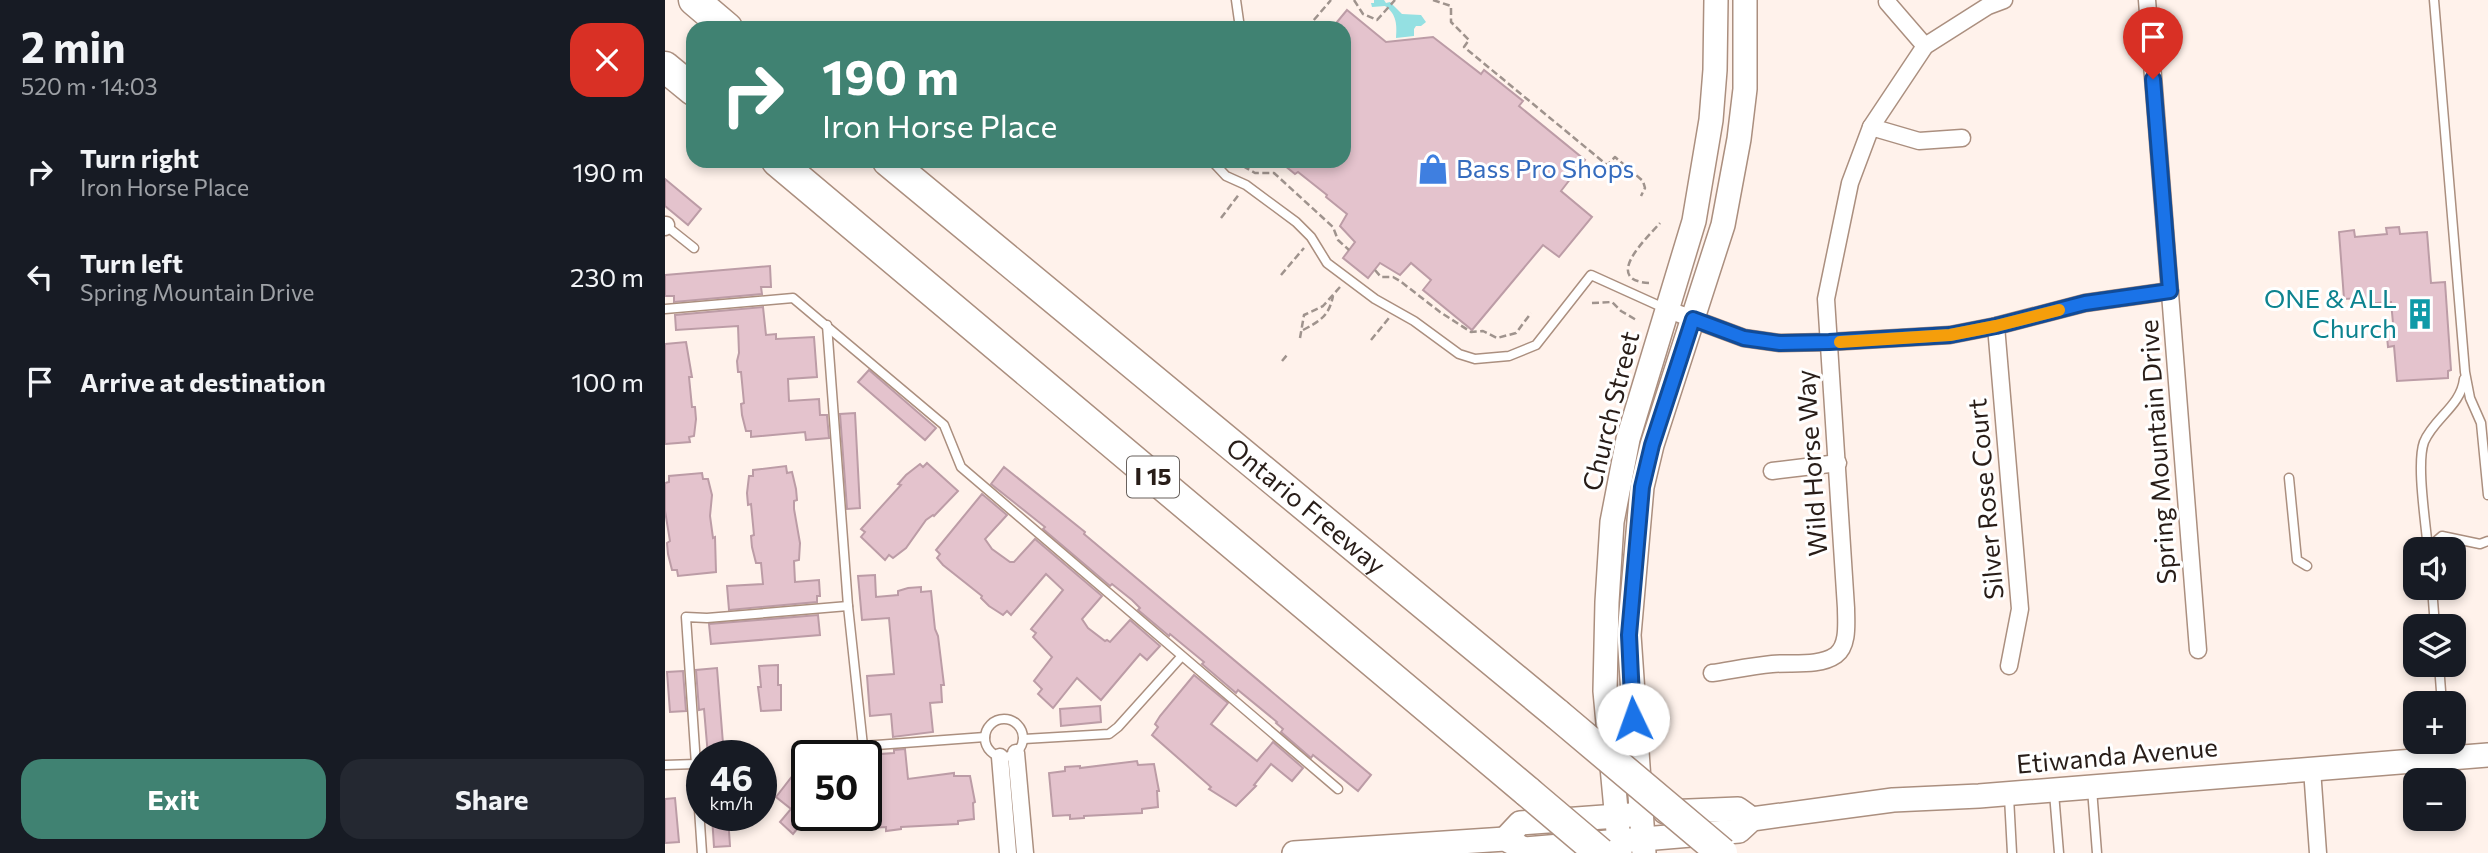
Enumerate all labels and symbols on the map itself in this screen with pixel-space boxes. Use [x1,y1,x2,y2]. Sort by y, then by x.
pin [2123,7,2183,79]
shop icon: Bass Pro Shops [1416,152,1450,186]
place label: Bass Pro Shops [1456,152,1634,183]
place label: ONE & ALL Church [2264,282,2397,343]
building icon: ONE & ALL Church [2403,297,2437,331]
street label: Spring Mountain Drive [2132,319,2181,585]
street label: Church Street [1575,328,1644,494]
street label: Wild Horse Way [1789,369,1832,558]
street label: Silver Rose Court [1960,397,2009,601]
street label: Ontario Freeway [1221,430,1393,580]
road number: I 15 [1127,456,1179,498]
position arrow [1596,682,1670,756]
street label: Etiwanda Avenue [2015,730,2219,779]
speed limit sign: 50 [791,740,882,831]

